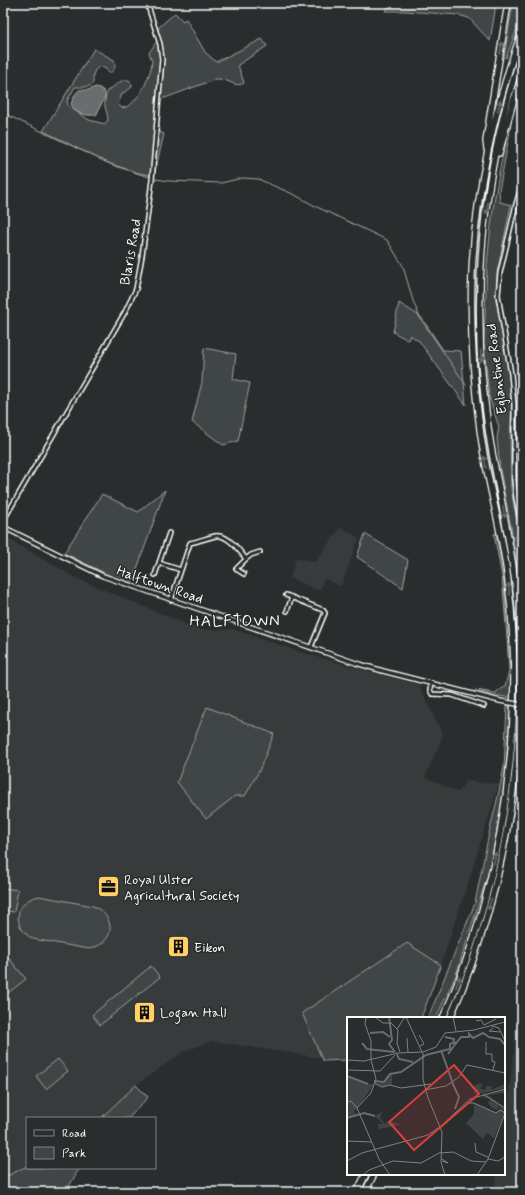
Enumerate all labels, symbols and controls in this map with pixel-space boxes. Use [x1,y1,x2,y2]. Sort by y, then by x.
one-way arrow [497,42,505,55]
one-way arrow [496,100,503,113]
one-way arrow [483,201,491,214]
street label: Blaris Road [116,218,146,287]
street label: Eglantine Road [482,322,511,415]
one-way arrow [477,349,484,362]
one-way arrow [481,455,489,468]
one-way arrow [500,505,508,518]
street label: Halftown Road [114,562,205,608]
one-way arrow [505,583,512,596]
district label: HALFTOWN [189,611,281,632]
one-way arrow [491,852,499,865]
place label: Royal Ulster Agricultural Society [124,871,240,905]
office icon: Royal Ulster Agricultural Society [95,874,121,900]
one-way arrow [486,897,494,910]
building icon: Eikon [166,934,192,960]
place label: Eikon [194,939,225,957]
one-way arrow [454,977,462,989]
building icon: Logan Hall [132,999,158,1025]
place label: Logan Hall [160,1004,226,1024]
inset map [347,1017,505,1175]
legend [26,1117,156,1169]
text: Road [62,1126,86,1142]
text: Park [62,1146,86,1162]

